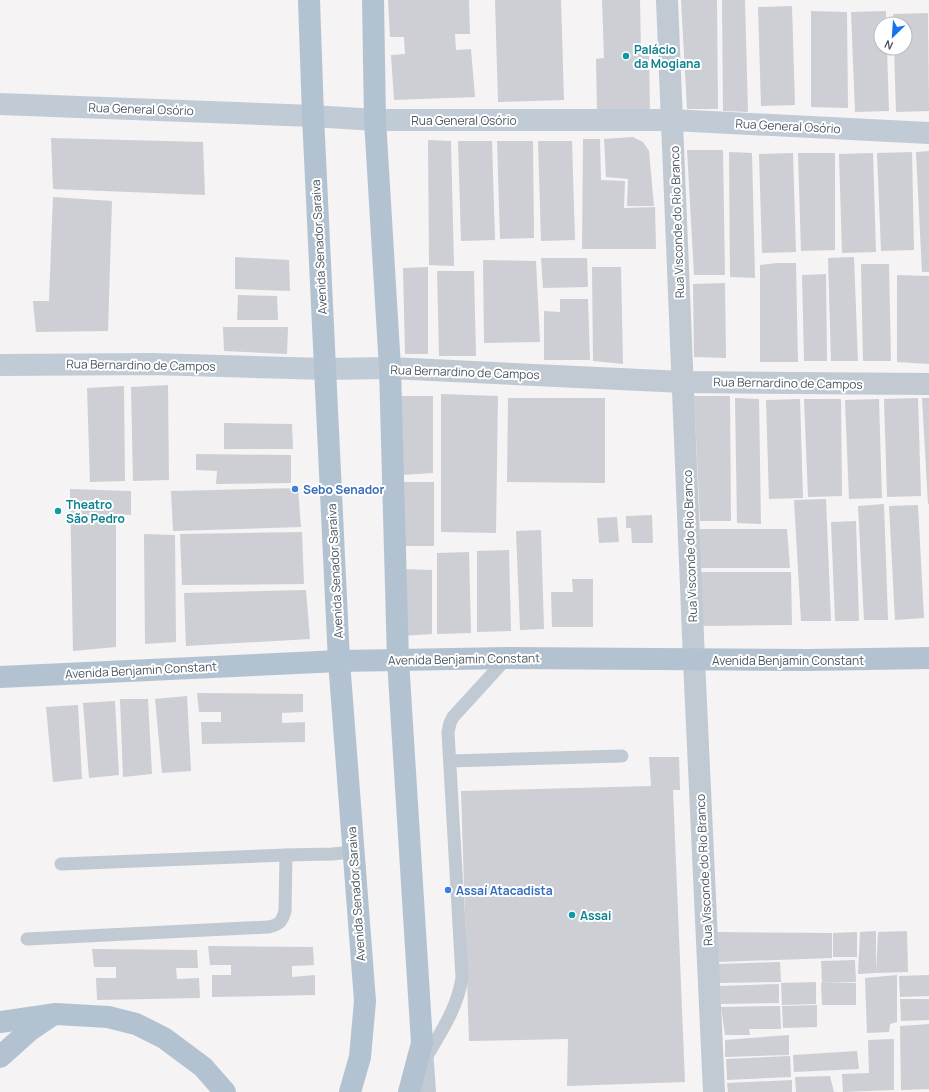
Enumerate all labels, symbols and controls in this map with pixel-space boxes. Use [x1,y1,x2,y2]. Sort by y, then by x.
north arrow [873,16,913,56]
text: N [882,37,895,54]
place label: Palácio da Mogiana [634,41,701,72]
marker: Palácio da Mogiana [621,51,631,61]
street label: Rua General Osório [88,99,194,119]
street label: Rua General Osório [411,112,517,129]
street label: Rua General Osório [735,115,841,137]
street label: Rua Visconde do Rio Branco [666,146,688,298]
street label: Avenida Senador Saraiva [307,179,331,315]
street label: Rua Bernardino de Campos [66,355,216,375]
street label: Rua Bernardino de Campos [390,361,540,383]
street label: Rua Bernardino de Campos [713,373,863,393]
street label: Rua Visconde do Rio Branco [679,470,701,622]
place label: Sebo Senador [303,481,384,498]
marker: Sebo Senador [290,484,300,494]
place label: Theatro São Pedro [66,496,125,527]
street label: Avenida Senador Saraiva [323,503,347,639]
marker: Theatro São Pedro [53,506,63,516]
street label: Avenida Benjamin Constant [388,649,540,669]
street label: Avenida Benjamin Constant [712,652,864,669]
street label: Avenida Benjamin Constant [65,658,217,682]
street label: Rua Visconde do Rio Branco [692,794,716,946]
street label: Avenida Senador Saraiva [343,826,369,962]
place label: Assaí Atacadista [456,882,553,899]
marker: Assaí Atacadista [443,885,453,895]
place label: Assai [580,907,611,924]
marker: Assai [567,910,577,920]

